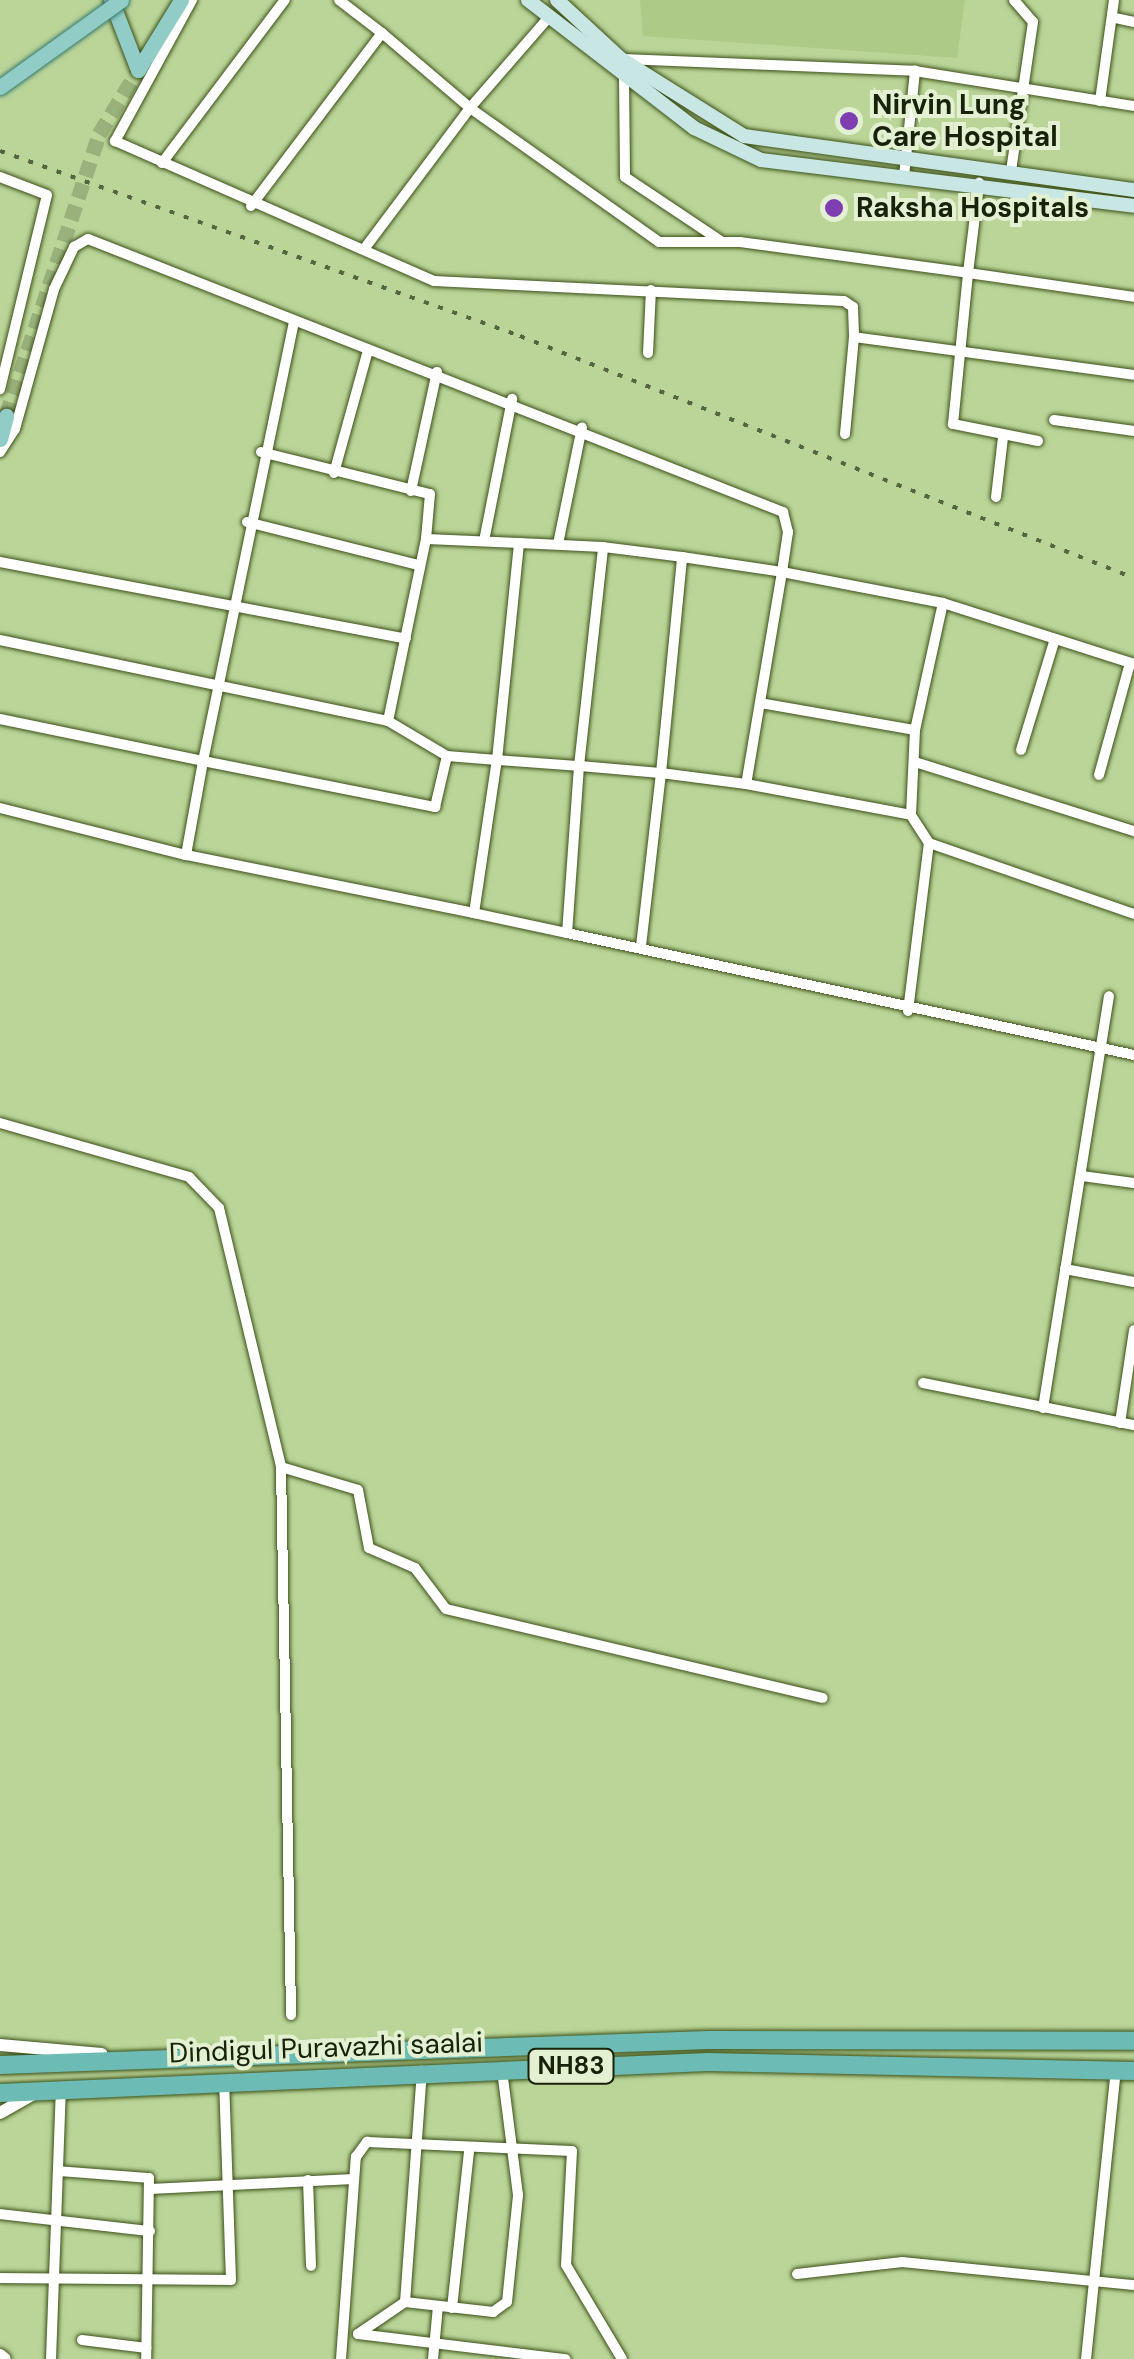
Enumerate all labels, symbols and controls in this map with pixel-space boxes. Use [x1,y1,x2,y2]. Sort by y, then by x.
place label: Nirvin Lung Care Hospital [872,88,1058,154]
marker: Nirvin Lung Care Hospital [836,108,862,134]
place label: Raksha Hospitals [856,191,1089,225]
marker: Raksha Hospitals [821,195,847,221]
street label: Dindigul Puravazhi saalai [168,2026,484,2070]
road number: NH83 [526,2046,616,2086]

